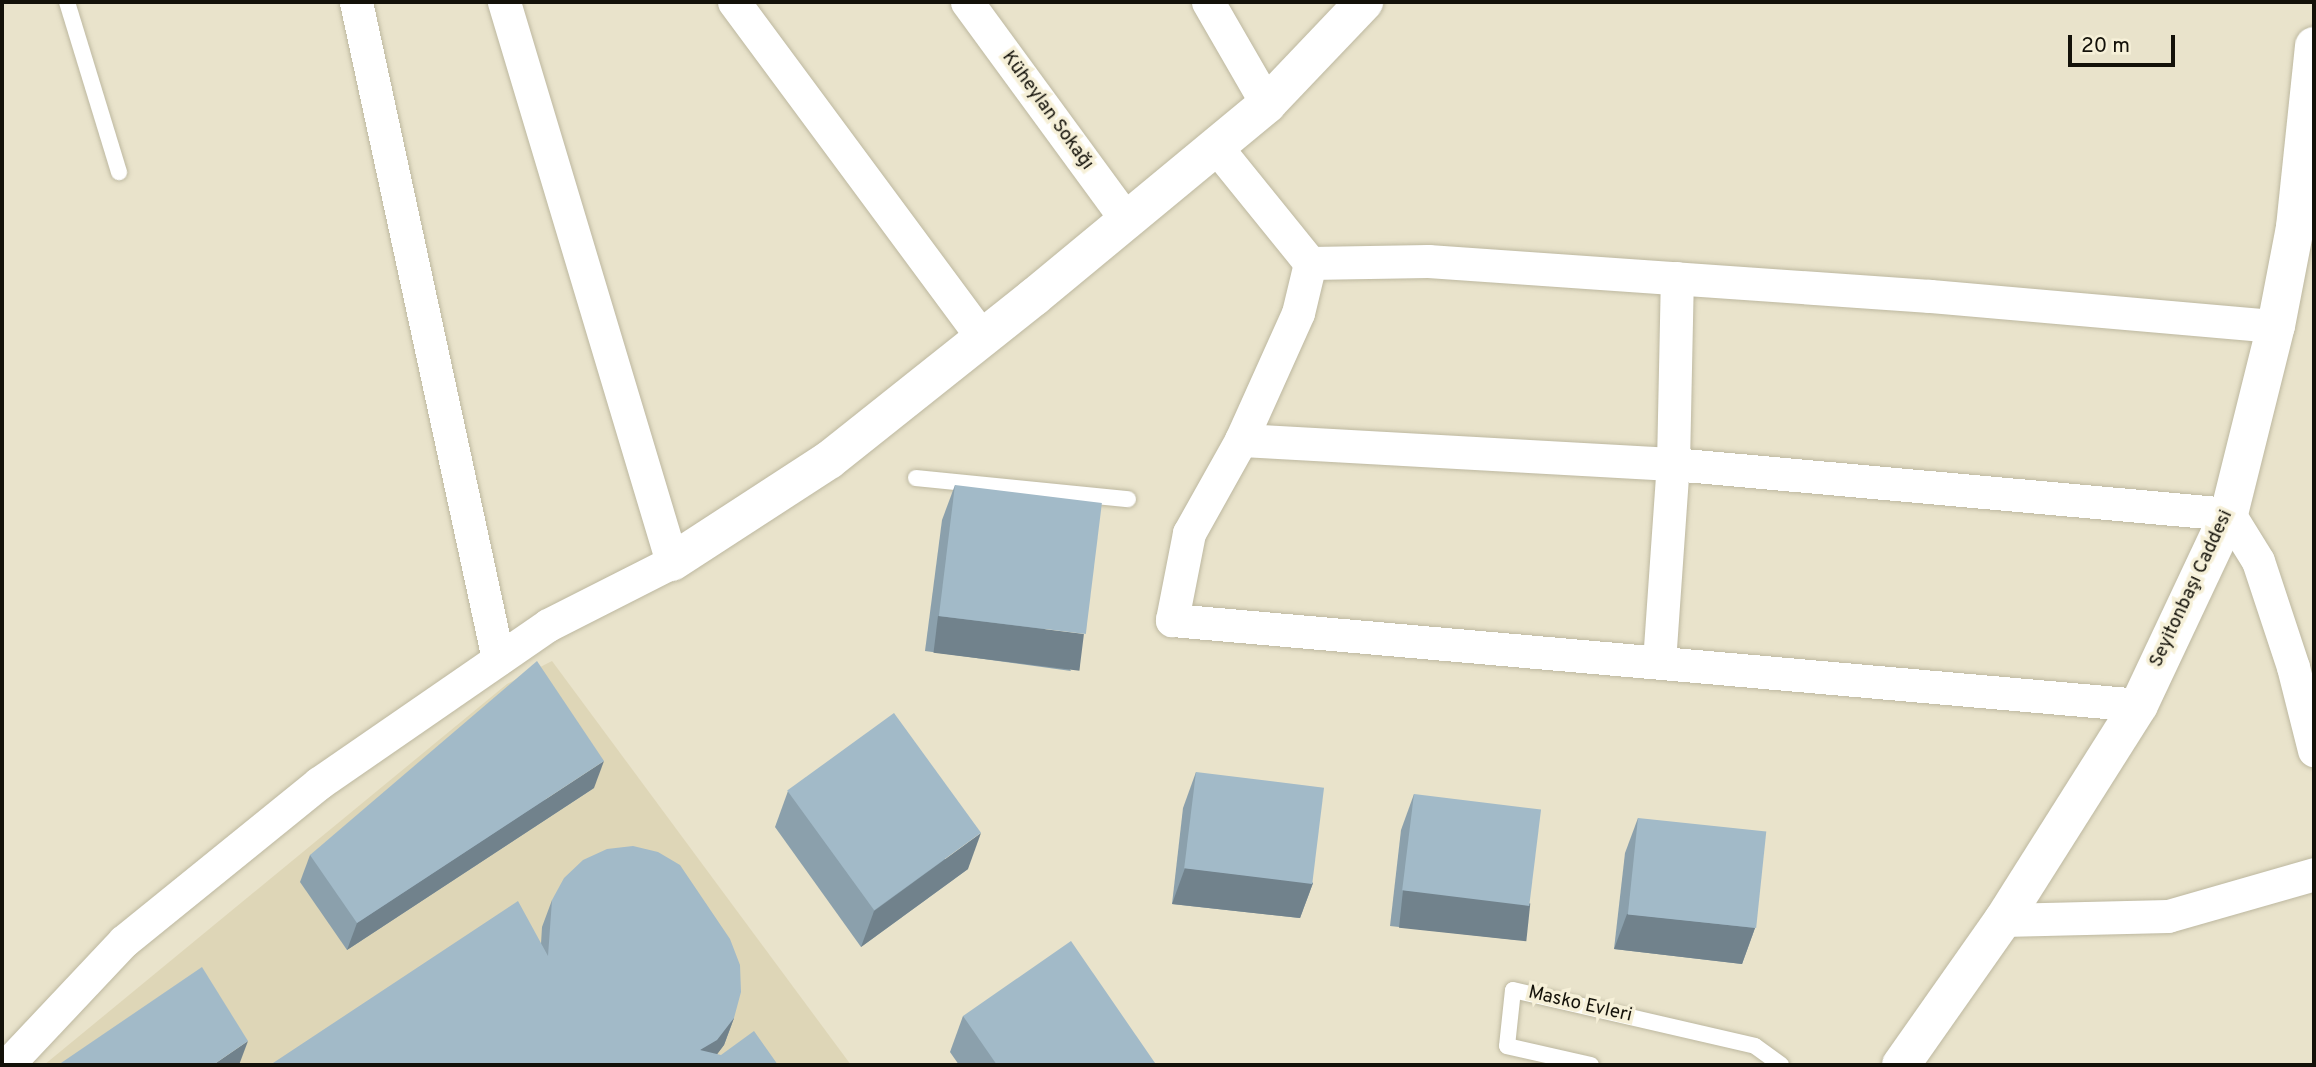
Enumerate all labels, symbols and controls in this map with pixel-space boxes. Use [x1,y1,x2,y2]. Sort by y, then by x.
scale bar [2071,21,2178,65]
text: 20 m [2081,33,2130,60]
street label: Küheylan Sokağı [996,47,1098,175]
street label: Seyitonbaşı Caddesi [2146,507,2238,671]
street label: Masko Evleri [1526,982,1634,1028]

